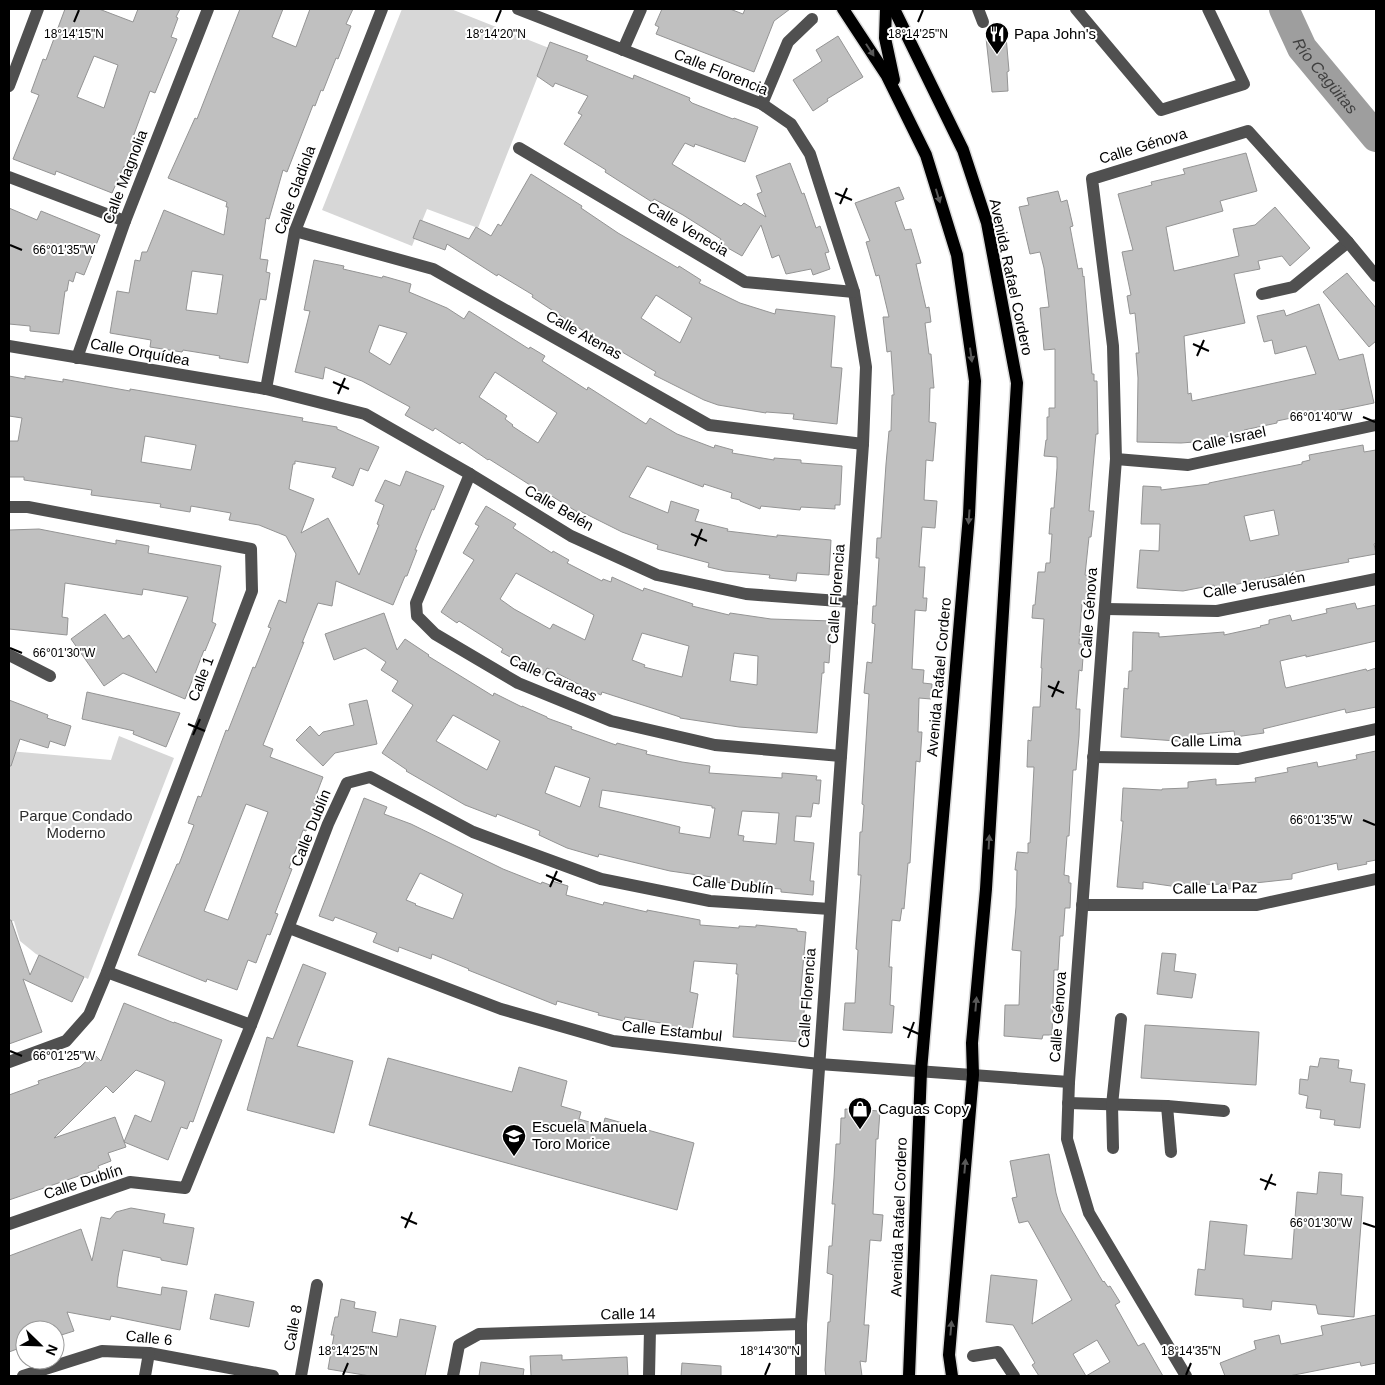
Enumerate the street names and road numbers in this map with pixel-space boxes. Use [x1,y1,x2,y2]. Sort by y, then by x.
street label: Calle Florencia [672,45,771,98]
street label: Calle Génova [1097,124,1189,167]
street label: Calle Magnolia [99,127,150,226]
street label: Calle Gladiola [271,142,319,237]
street label: Avenida Rafael Cordero [987,197,1036,357]
street label: Calle Venecia [645,198,733,260]
street label: Calle Atenas [543,307,625,362]
street label: Calle Orquídea [89,334,192,369]
street label: Calle Israel [1190,422,1267,455]
street label: Calle Belén [522,481,597,534]
street label: Calle Florencia [824,543,848,644]
street label: Calle Génova [1077,566,1100,659]
street label: Calle Jerusalén [1202,568,1306,601]
street label: Avenida Rafael Cordero [923,597,954,757]
street label: Calle Caracas [507,651,600,704]
street label: Calle 1 [184,654,217,704]
street label: Calle Lima [1170,731,1242,750]
street label: Calle Dublín [287,787,334,869]
street label: Calle Dublín [692,872,775,897]
street label: Calle La Paz [1172,878,1258,897]
street label: Calle Florencia [795,947,819,1048]
street label: Calle Génova [1046,970,1069,1063]
street label: Calle Estambul [621,1017,723,1044]
street label: Avenida Rafael Cordero [887,1137,910,1297]
street label: Calle Dublín [41,1161,124,1202]
street label: Calle 8 [280,1303,305,1352]
street label: Calle 14 [600,1305,656,1322]
street label: Calle 6 [125,1327,173,1348]

